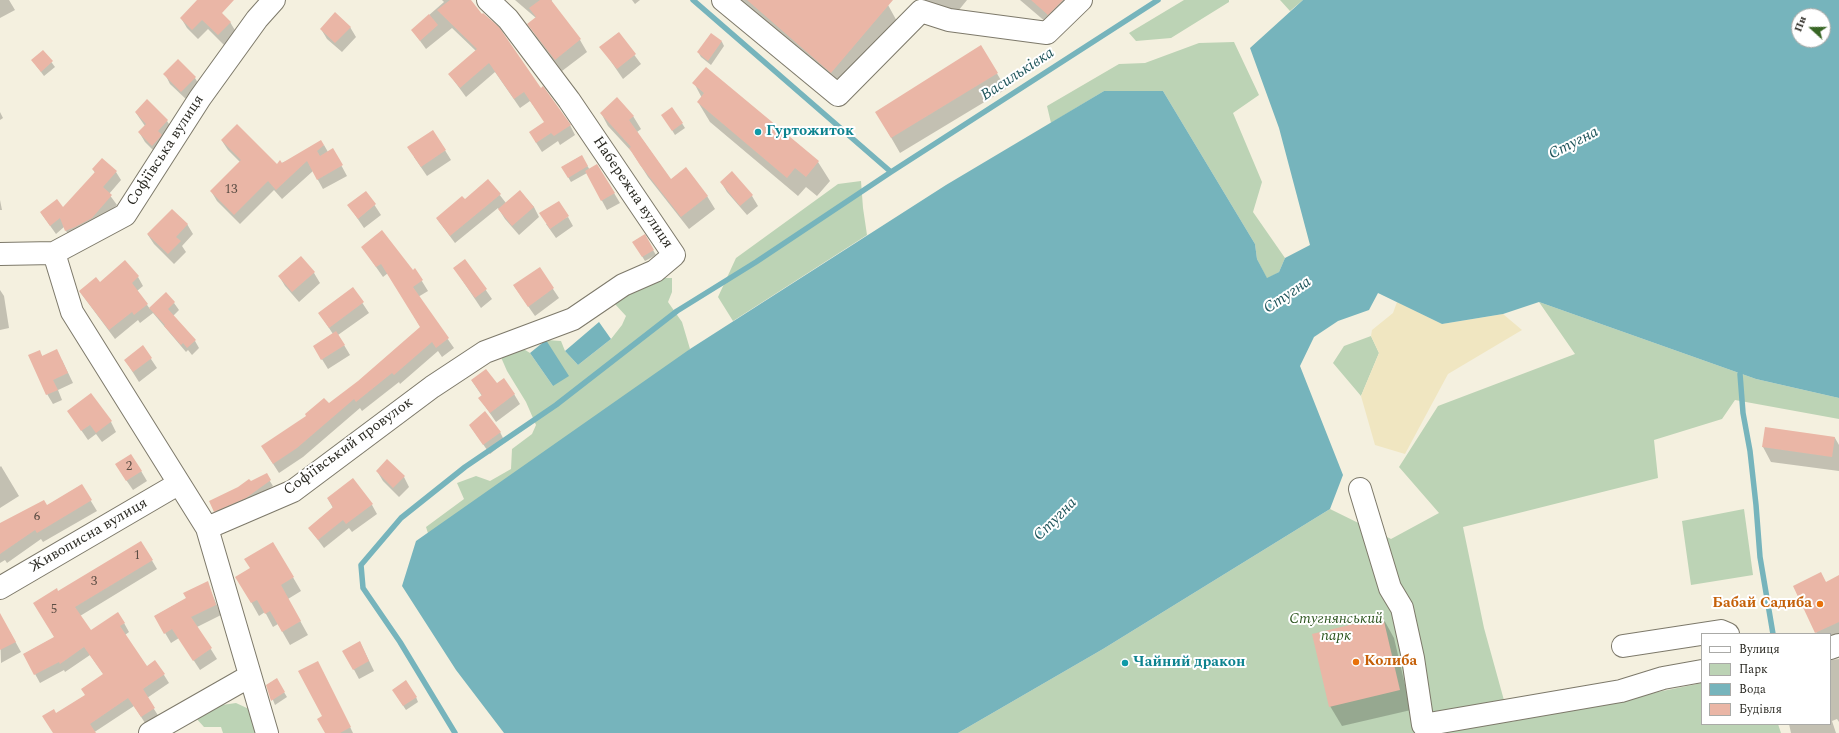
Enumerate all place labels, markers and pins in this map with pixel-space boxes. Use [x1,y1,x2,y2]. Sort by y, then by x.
place label: Гуртожиток [766,123,854,141]
marker: Гуртожиток [753,127,763,137]
place label: Бабай Садиба [1712,595,1812,613]
marker: Бабай Садиба [1815,599,1825,609]
place label: Колиба [1364,653,1417,671]
place label: Чайний дракон [1133,654,1245,672]
marker: Колиба [1351,657,1361,667]
marker: Чайний дракон [1120,658,1130,668]

